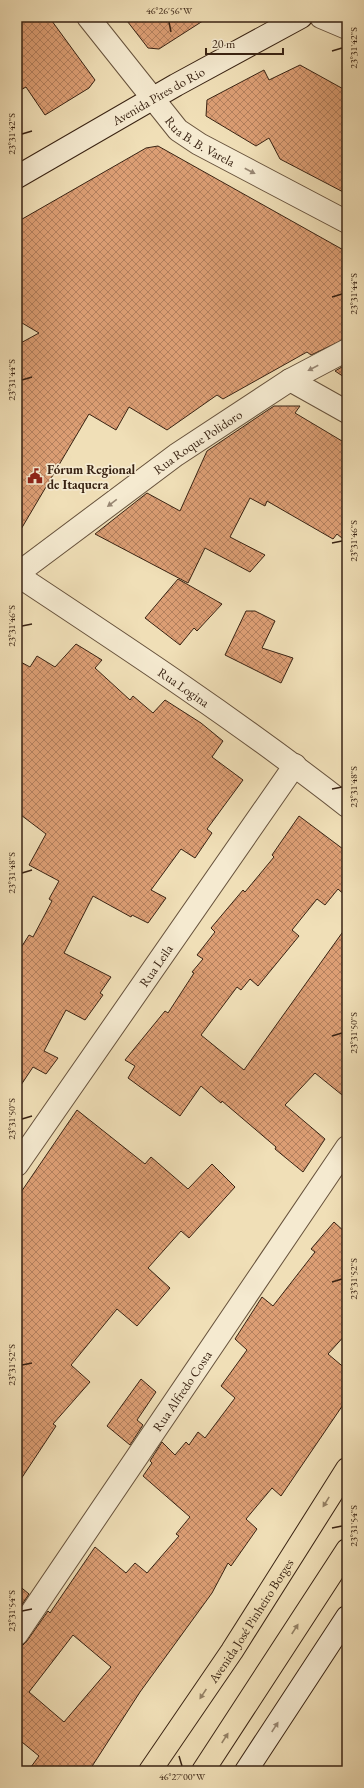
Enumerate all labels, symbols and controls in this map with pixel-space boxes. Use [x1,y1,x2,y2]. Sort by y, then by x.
text: 46°26'56"W [146,4,193,17]
text: 23°31'42"S [347,27,360,69]
scale bar [206,30,283,56]
text: 20 m [212,36,236,52]
street label: Avenida Pires do Rio [108,63,208,130]
text: 23°31'42"S [5,113,18,155]
street label: Rua B. B. Varela [161,113,239,171]
one-way arrow [244,168,256,175]
text: 23°31'44"S [347,273,360,315]
text: 23°31'44"S [5,359,18,401]
one-way arrow [307,365,318,371]
street label: Rua Roque Polidoro [150,406,246,478]
place label: Fórum Regional de Itaquera [47,461,136,493]
public building icon: Fórum Regional de Itaquera [26,467,44,485]
one-way arrow [107,499,117,507]
text: 23°31'46"S [347,520,360,562]
text: 23°31'46"S [5,605,18,647]
street label: Rua Logina [155,664,213,712]
text: 23°31'48"S [347,766,360,808]
text: 23°31'48"S [5,852,18,894]
street label: Rua Leila [135,940,177,990]
text: 23°31'50"S [347,1012,360,1054]
text: 23°31'50"S [5,1098,18,1140]
text: 23°31'52"S [347,1258,360,1300]
text: 23°31'52"S [5,1344,18,1386]
street label: Rua Alfredo Costa [149,1346,216,1435]
one-way arrow [323,1496,330,1508]
text: 23°31'54"S [347,1505,360,1547]
street label: Avenida José Pinheiro Borges [204,1555,297,1687]
text: 23°31'54"S [5,1590,18,1632]
one-way arrow [292,1623,299,1635]
one-way arrow [199,1688,207,1699]
one-way arrow [271,1721,279,1732]
one-way arrow [221,1732,228,1744]
text: 46°27'00"W [159,1770,206,1783]

